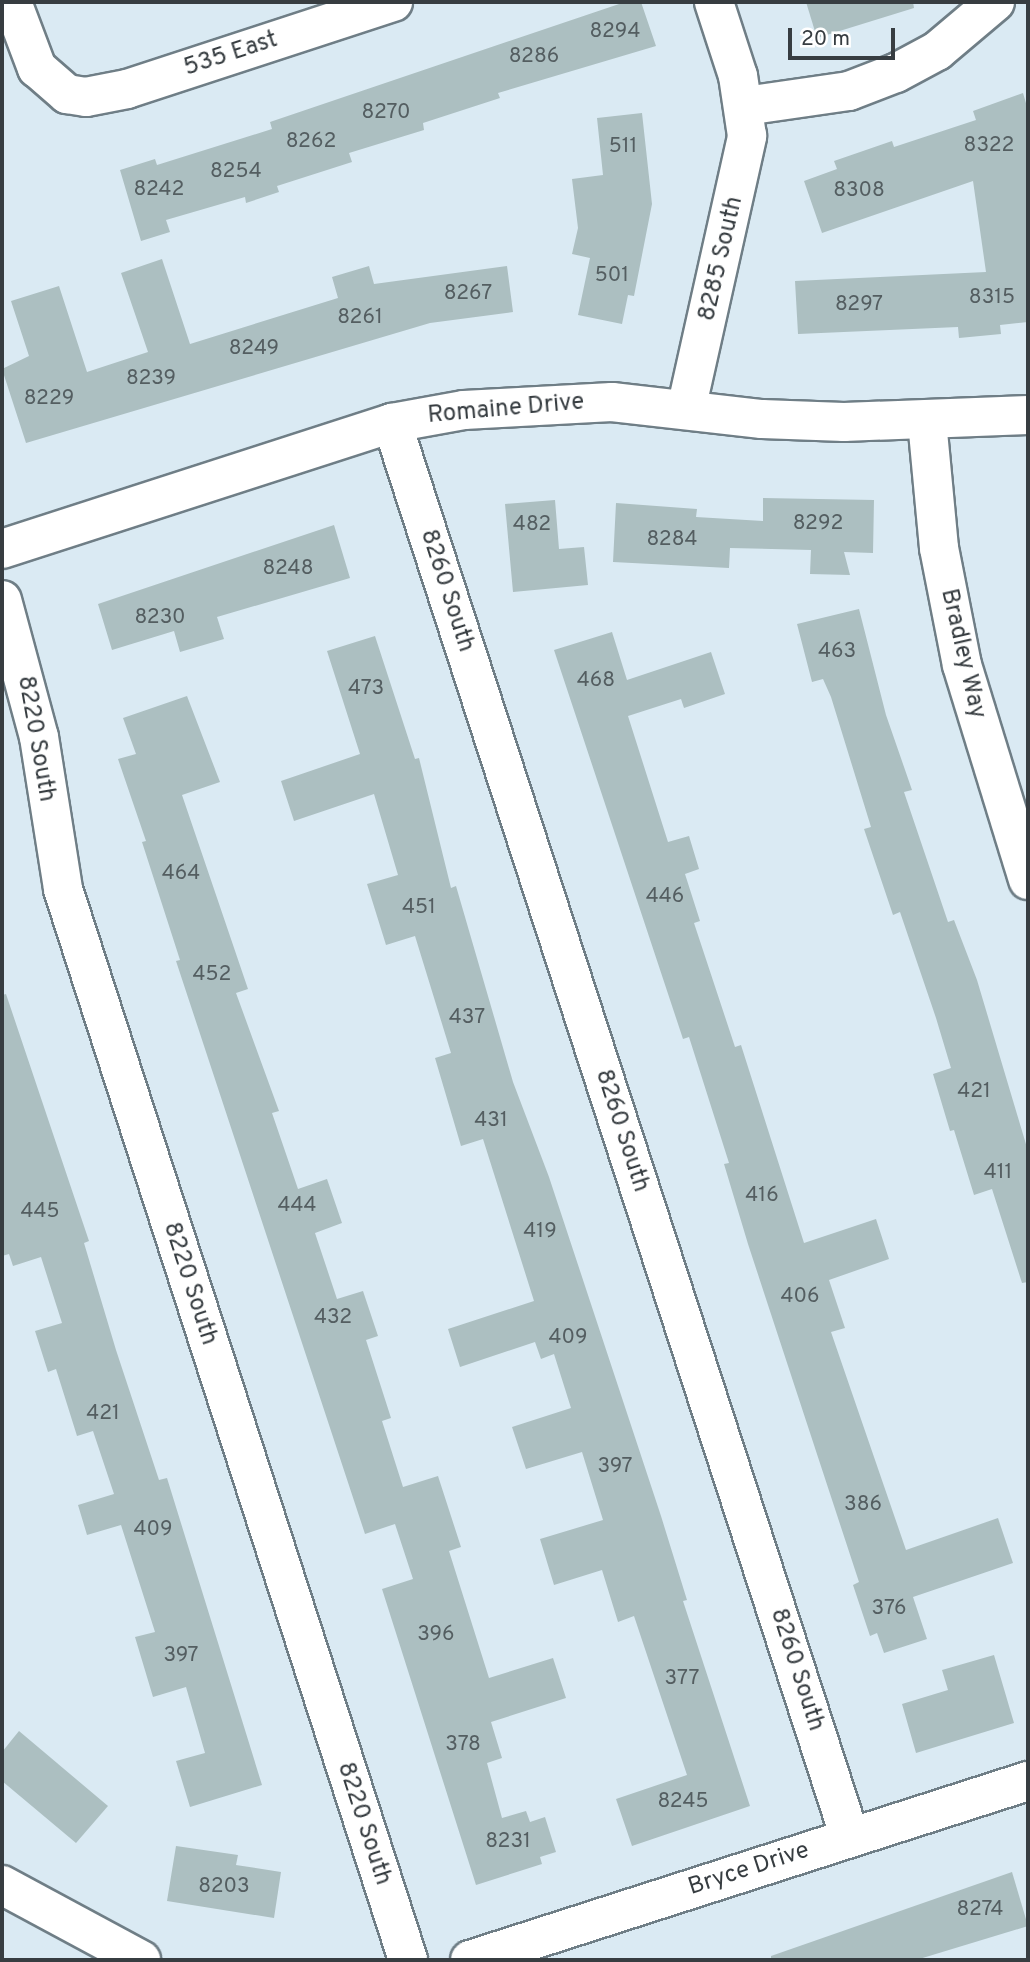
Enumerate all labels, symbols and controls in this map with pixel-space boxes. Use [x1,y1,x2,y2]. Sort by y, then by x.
scale bar [792,14,899,58]
house number: 8294 [590,19,640,45]
street label: 535 East [180,26,282,84]
text: 20 m [801,26,850,53]
house number: 8286 [509,44,559,70]
house number: 8270 [362,100,410,126]
house number: 8262 [286,129,336,155]
house number: 8322 [964,133,1014,159]
house number: 511 [609,134,637,160]
house number: 8254 [210,159,262,185]
house number: 8242 [134,177,184,203]
house number: 8308 [833,178,885,204]
street label: 8285 South [694,194,750,324]
house number: 501 [595,263,629,289]
house number: 8267 [444,281,492,307]
house number: 8315 [969,285,1015,311]
house number: 8297 [835,292,883,318]
house number: 8261 [337,305,383,331]
house number: 8249 [229,336,279,362]
house number: 8239 [126,366,176,392]
house number: 8229 [24,386,74,412]
street label: Romaine Drive [427,389,585,431]
house number: 8292 [793,511,843,537]
house number: 482 [513,512,551,538]
street label: 8260 South [413,526,479,656]
house number: 8284 [646,527,698,553]
house number: 8248 [263,556,313,582]
street label: Bradley Way [933,586,991,722]
house number: 8230 [134,605,186,631]
house number: 463 [818,639,856,665]
house number: 468 [577,668,615,694]
street label: 8220 South [10,674,60,804]
house number: 473 [348,676,384,702]
house number: 464 [162,861,200,887]
house number: 446 [646,884,684,910]
house number: 451 [402,895,436,921]
house number: 452 [193,962,231,988]
house number: 437 [449,1005,485,1031]
street label: 8260 South [588,1066,654,1196]
house number: 421 [957,1079,991,1105]
house number: 431 [474,1108,508,1134]
house number: 411 [984,1160,1012,1186]
house number: 416 [745,1183,779,1209]
house number: 444 [277,1193,317,1219]
house number: 445 [20,1199,60,1225]
street label: 8220 South [156,1219,222,1349]
house number: 419 [523,1219,557,1245]
house number: 406 [780,1284,820,1310]
house number: 432 [314,1305,352,1331]
house number: 409 [548,1325,588,1351]
house number: 421 [86,1401,120,1427]
house number: 397 [597,1454,633,1480]
house number: 386 [844,1492,882,1518]
house number: 409 [133,1517,173,1543]
house number: 376 [872,1596,906,1622]
street label: 8260 South [763,1605,829,1735]
house number: 396 [417,1622,455,1648]
house number: 397 [163,1643,199,1669]
house number: 377 [664,1666,700,1692]
house number: 378 [445,1732,481,1758]
street label: 8220 South [330,1759,396,1889]
house number: 8245 [657,1789,709,1815]
house number: 8231 [485,1829,531,1855]
street label: Bryce Drive [685,1837,813,1903]
house number: 8203 [198,1874,250,1900]
house number: 8274 [957,1897,1003,1923]

